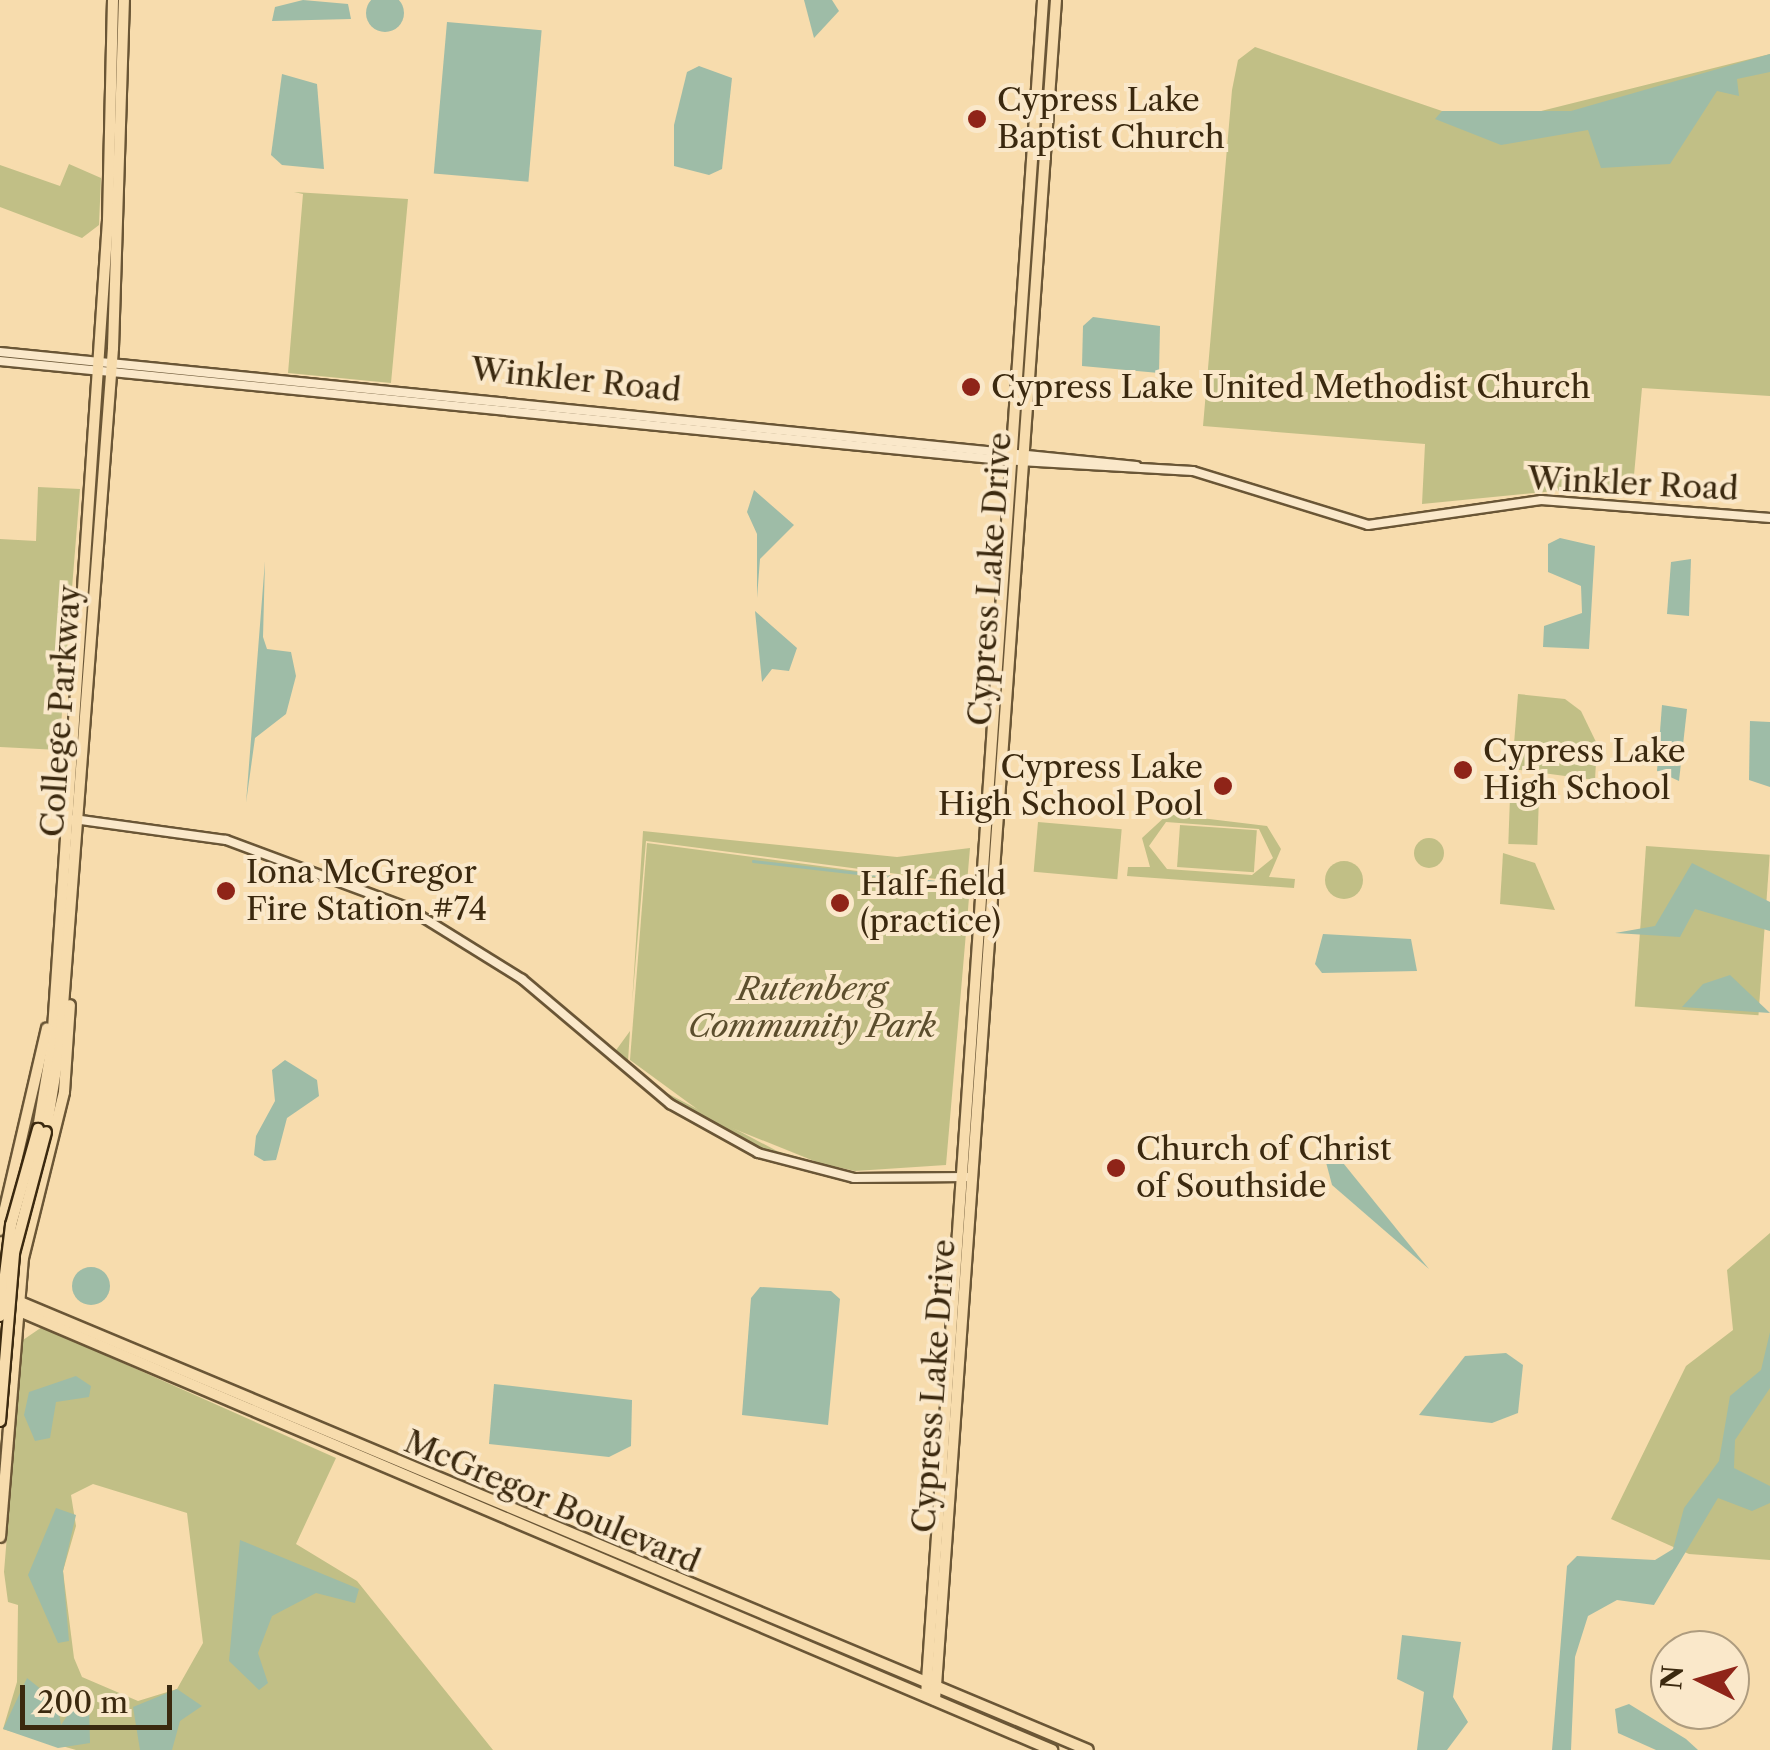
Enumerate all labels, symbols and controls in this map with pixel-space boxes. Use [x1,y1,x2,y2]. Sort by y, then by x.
place label: Cypress Lake Baptist Church [997,82,1225,157]
marker: Cypress Lake Baptist Church [966,108,988,130]
street label: Winkler Road [469,350,683,410]
place label: Cypress Lake United Methodist Church [991,368,1591,406]
marker: Cypress Lake United Methodist Church [960,376,982,398]
street label: Cypress Lake Drive [961,431,1019,727]
street label: Winkler Road [1526,459,1740,509]
street label: College Parkway [33,584,89,838]
place label: Cypress Lake High School [1483,733,1686,808]
place label: Cypress Lake High School Pool [938,749,1203,824]
marker: Cypress Lake High School [1452,759,1474,781]
marker: Cypress Lake High School Pool [1212,775,1234,797]
place label: Iona McGregor Fire Station #74 [246,854,487,929]
place label: Half-field (practice) [860,866,1006,941]
marker: Iona McGregor Fire Station #74 [215,880,237,902]
marker: Half-field (practice) [829,892,851,914]
park label: Rutenberg Community Park [688,971,936,1046]
place label: Church of Christ of Southside [1136,1131,1391,1206]
marker: Church of Christ of Southside [1105,1157,1127,1179]
street label: Cypress Lake Drive [905,1238,963,1534]
street label: McGregor Boulevard [398,1422,706,1582]
north arrow [1650,1630,1750,1730]
text: N [1654,1664,1690,1691]
scale bar [25,1665,178,1727]
text: 200 m [37,1684,128,1721]

